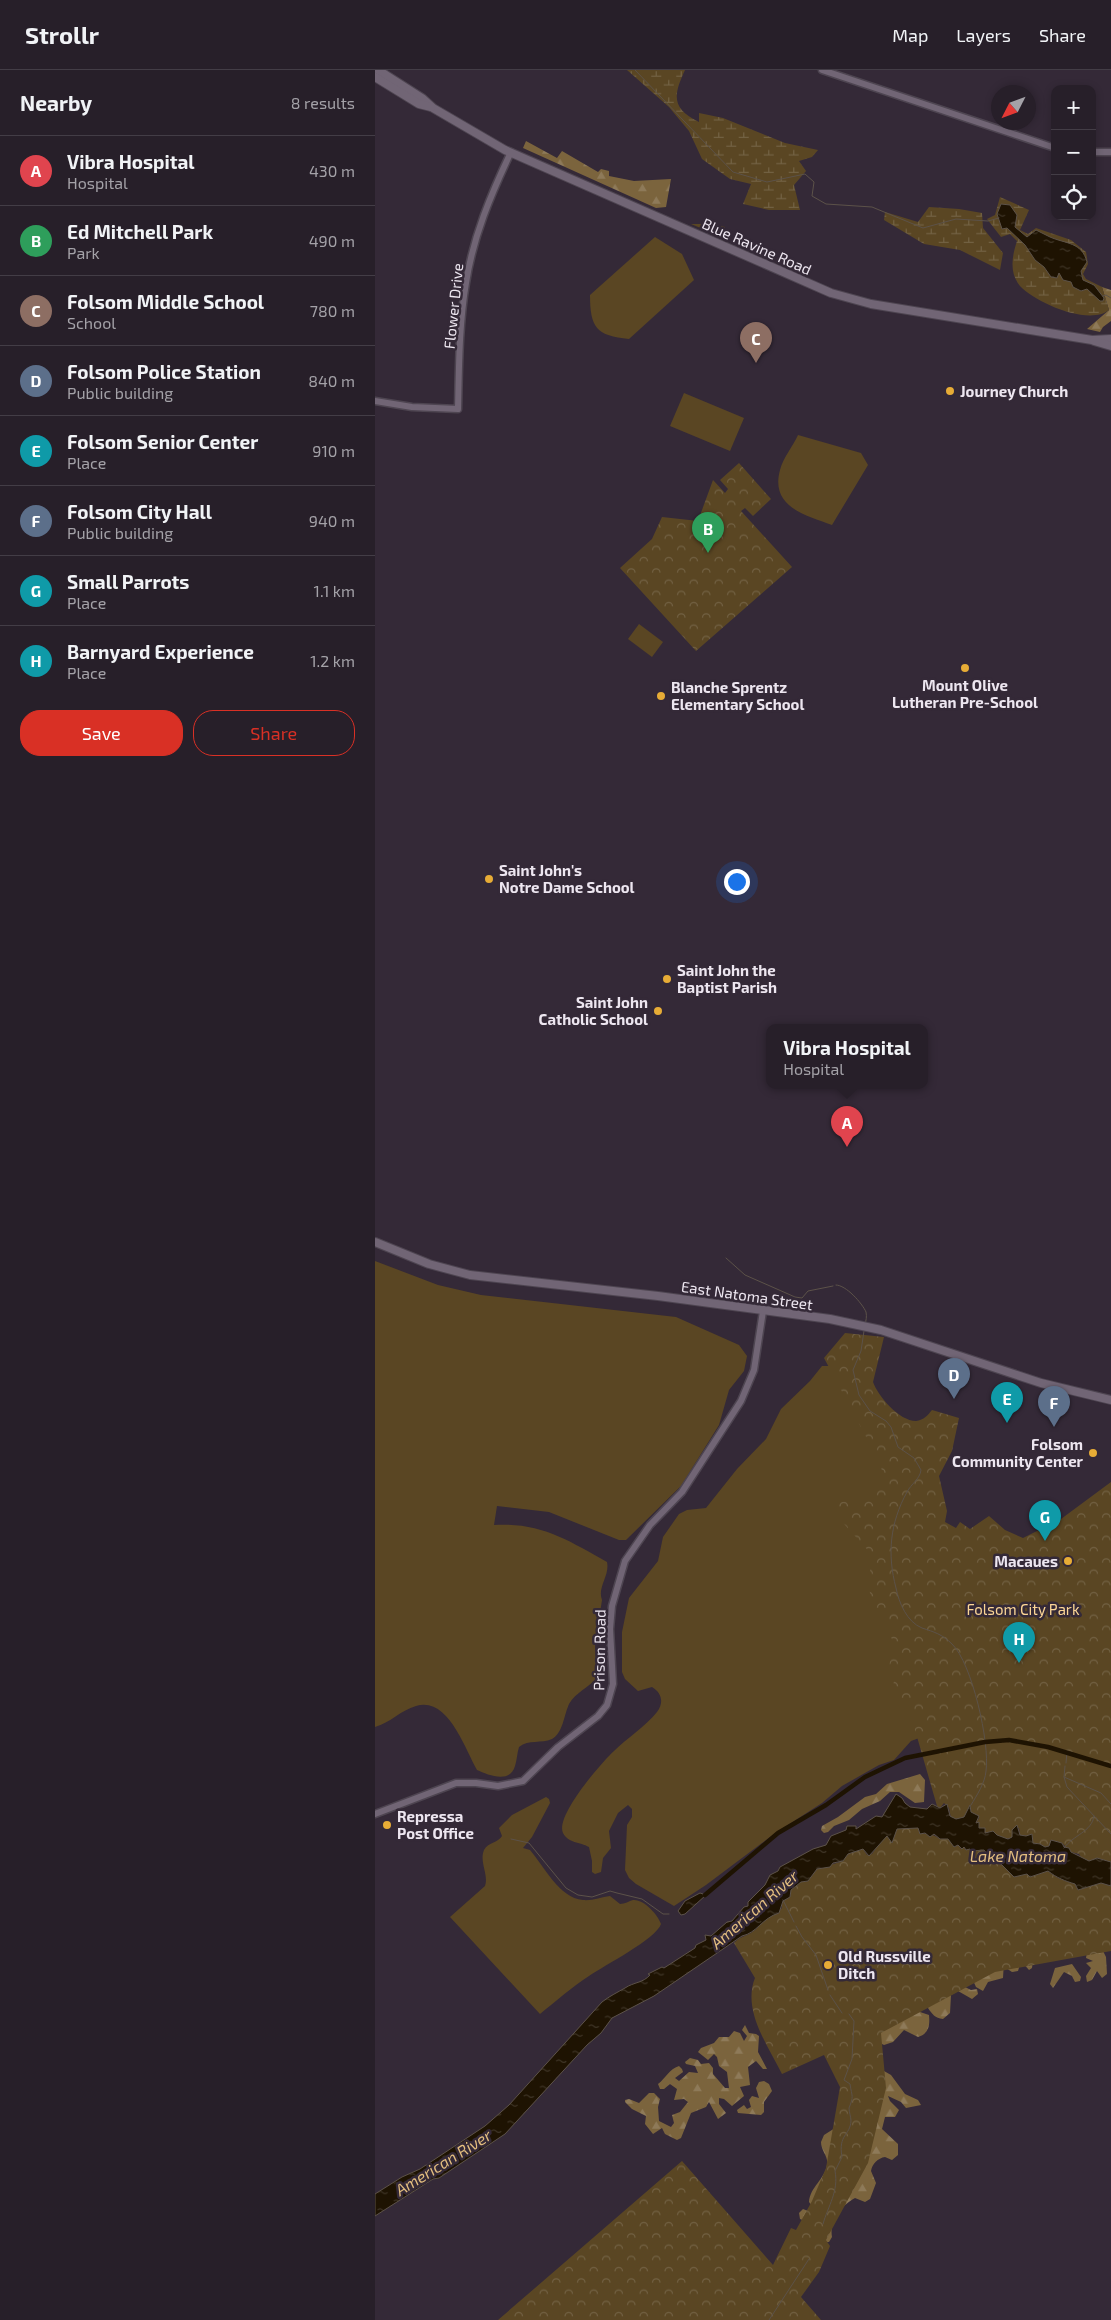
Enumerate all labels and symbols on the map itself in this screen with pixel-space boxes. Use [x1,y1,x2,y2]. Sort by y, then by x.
north arrow [991,85,1036,130]
street label: Blue Ravine Road [700,214,814,278]
street label: Flower Drive [440,262,466,350]
pin: C [740,322,772,363]
place label: Journey Church [960,382,1068,401]
marker: Journey Church [944,385,956,397]
pin: B [692,512,724,553]
marker: Mount Olive Lutheran Pre-School [959,662,971,674]
place label: Mount Olive Lutheran Pre-School [892,676,1038,711]
place label: Blanche Sprentz Elementary School [671,678,804,714]
marker: Blanche Sprentz Elementary School [655,690,667,702]
place label: Saint John's Notre Dame School [499,861,635,896]
your location [724,869,750,895]
marker: Saint John's Notre Dame School [483,873,495,885]
place label: Saint John the Baptist Parish [677,961,777,996]
marker: Saint John the Baptist Parish [661,973,673,985]
place label: Saint John Catholic School [539,993,648,1028]
marker: Saint John Catholic School [652,1005,664,1017]
pin: A [831,1106,863,1147]
street label: East Natoma Street [680,1277,814,1313]
pin: D [938,1358,970,1399]
pin: E [991,1382,1023,1423]
pin: F [1038,1386,1070,1427]
place label: Folsom Community Center [952,1435,1084,1471]
marker: Folsom Community Center [1087,1447,1099,1459]
pin: G [1029,1500,1061,1541]
place label: Macaues [994,1552,1058,1570]
marker: Macaues [1062,1555,1074,1567]
park label: Folsom City Park [966,1600,1080,1618]
street label: Prison Road [589,1609,609,1691]
pin: H [1003,1622,1035,1663]
place label: Repressa Post Office [397,1807,474,1842]
marker: Repressa Post Office [381,1819,393,1831]
water label: Lake Natoma [970,1846,1066,1865]
water label: American River [706,1865,802,1953]
place label: Old Russville Ditch [838,1947,931,1982]
marker: Old Russville Ditch [822,1959,834,1971]
water label: American River [391,2125,495,2200]

